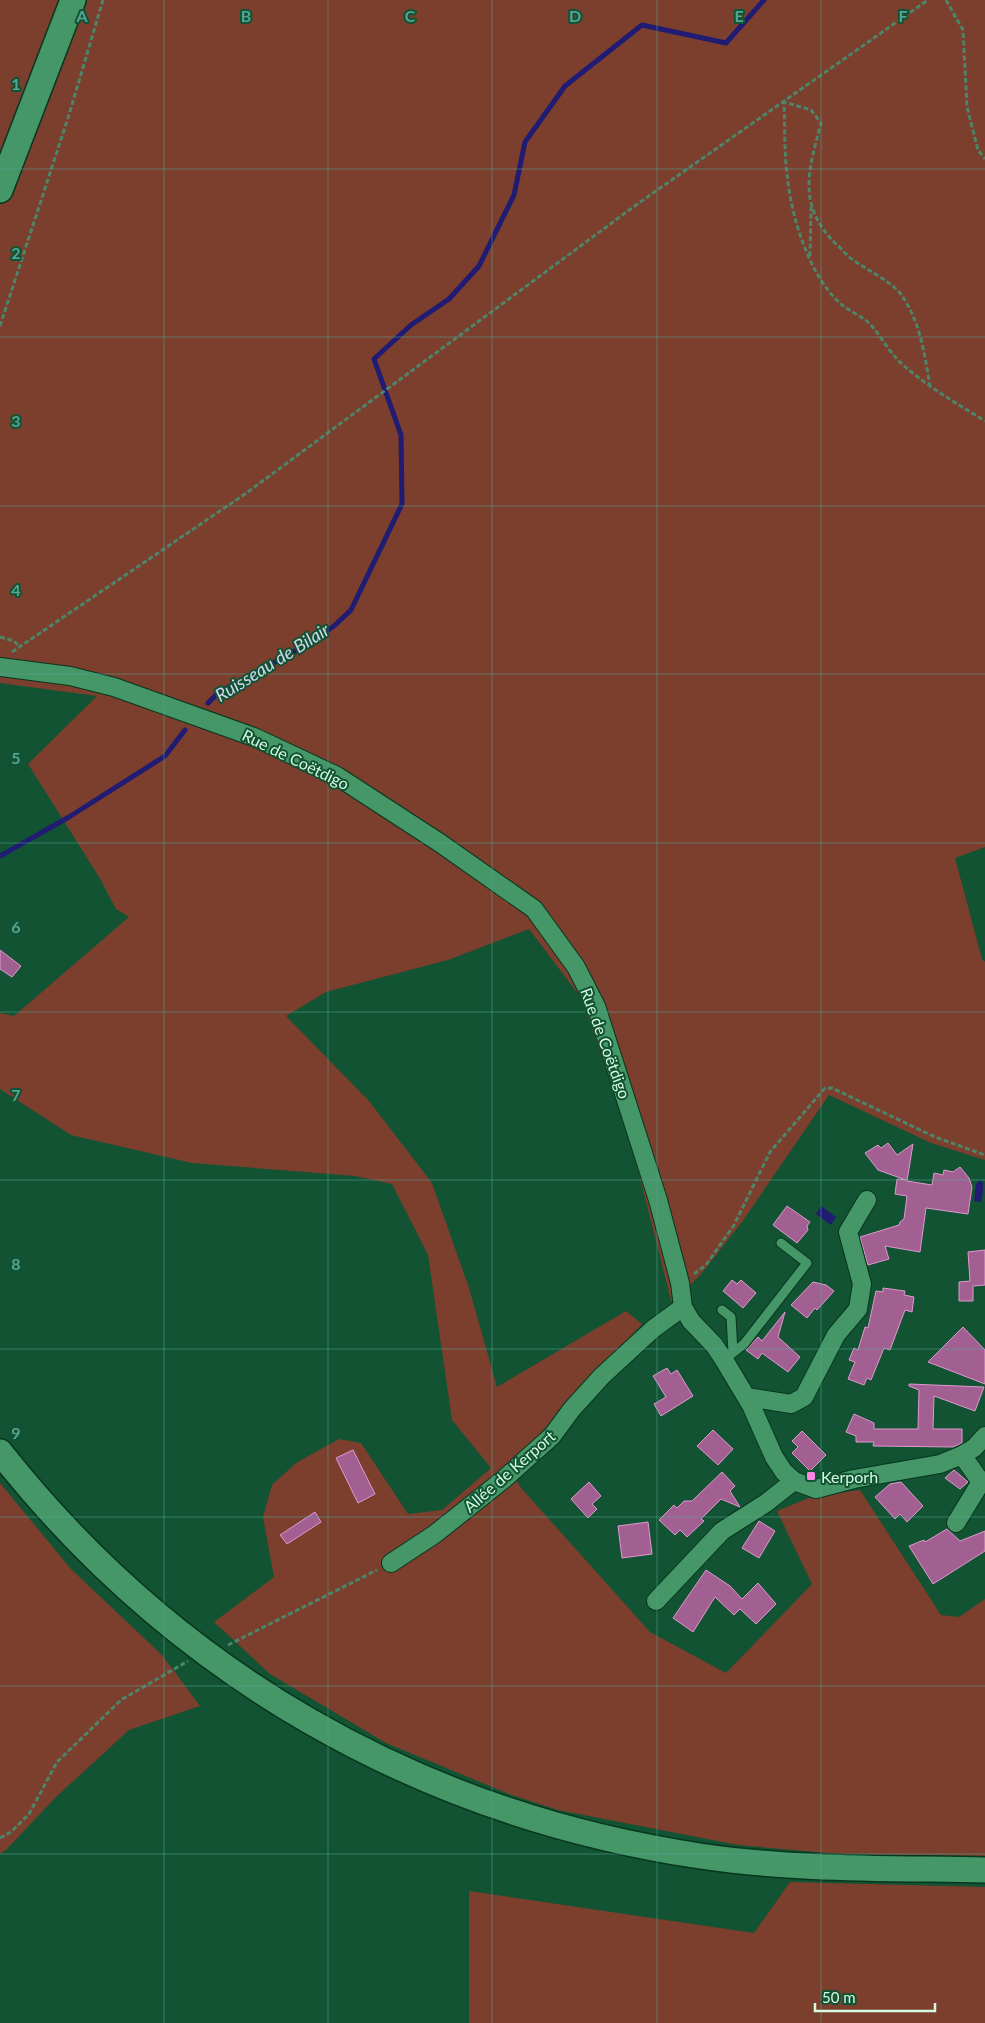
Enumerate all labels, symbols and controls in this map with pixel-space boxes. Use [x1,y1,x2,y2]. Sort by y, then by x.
text: A [75,6,88,25]
text: B [241,6,251,25]
text: C [405,6,416,25]
text: D [569,6,581,25]
text: E [734,6,744,25]
text: F [898,6,908,25]
text: 1 [11,74,21,93]
text: 2 [11,243,21,262]
text: 3 [11,411,21,430]
text: 4 [11,580,21,599]
water label: Ruisseau de Bilair [211,618,334,706]
street label: Rue de Coëtdigo [239,725,353,793]
text: 5 [11,748,21,767]
text: 6 [11,917,21,936]
street label: Rue de Coëtdigo [577,985,635,1101]
text: 7 [11,1085,21,1104]
text: 8 [11,1254,21,1273]
text: 9 [11,1423,21,1442]
street label: Allée de Kerport [459,1426,559,1516]
place label: Kerporh [821,1467,878,1486]
marker: Kerporh [805,1470,817,1482]
scale bar [815,1980,935,2012]
text: 50 m [822,1988,856,2006]

